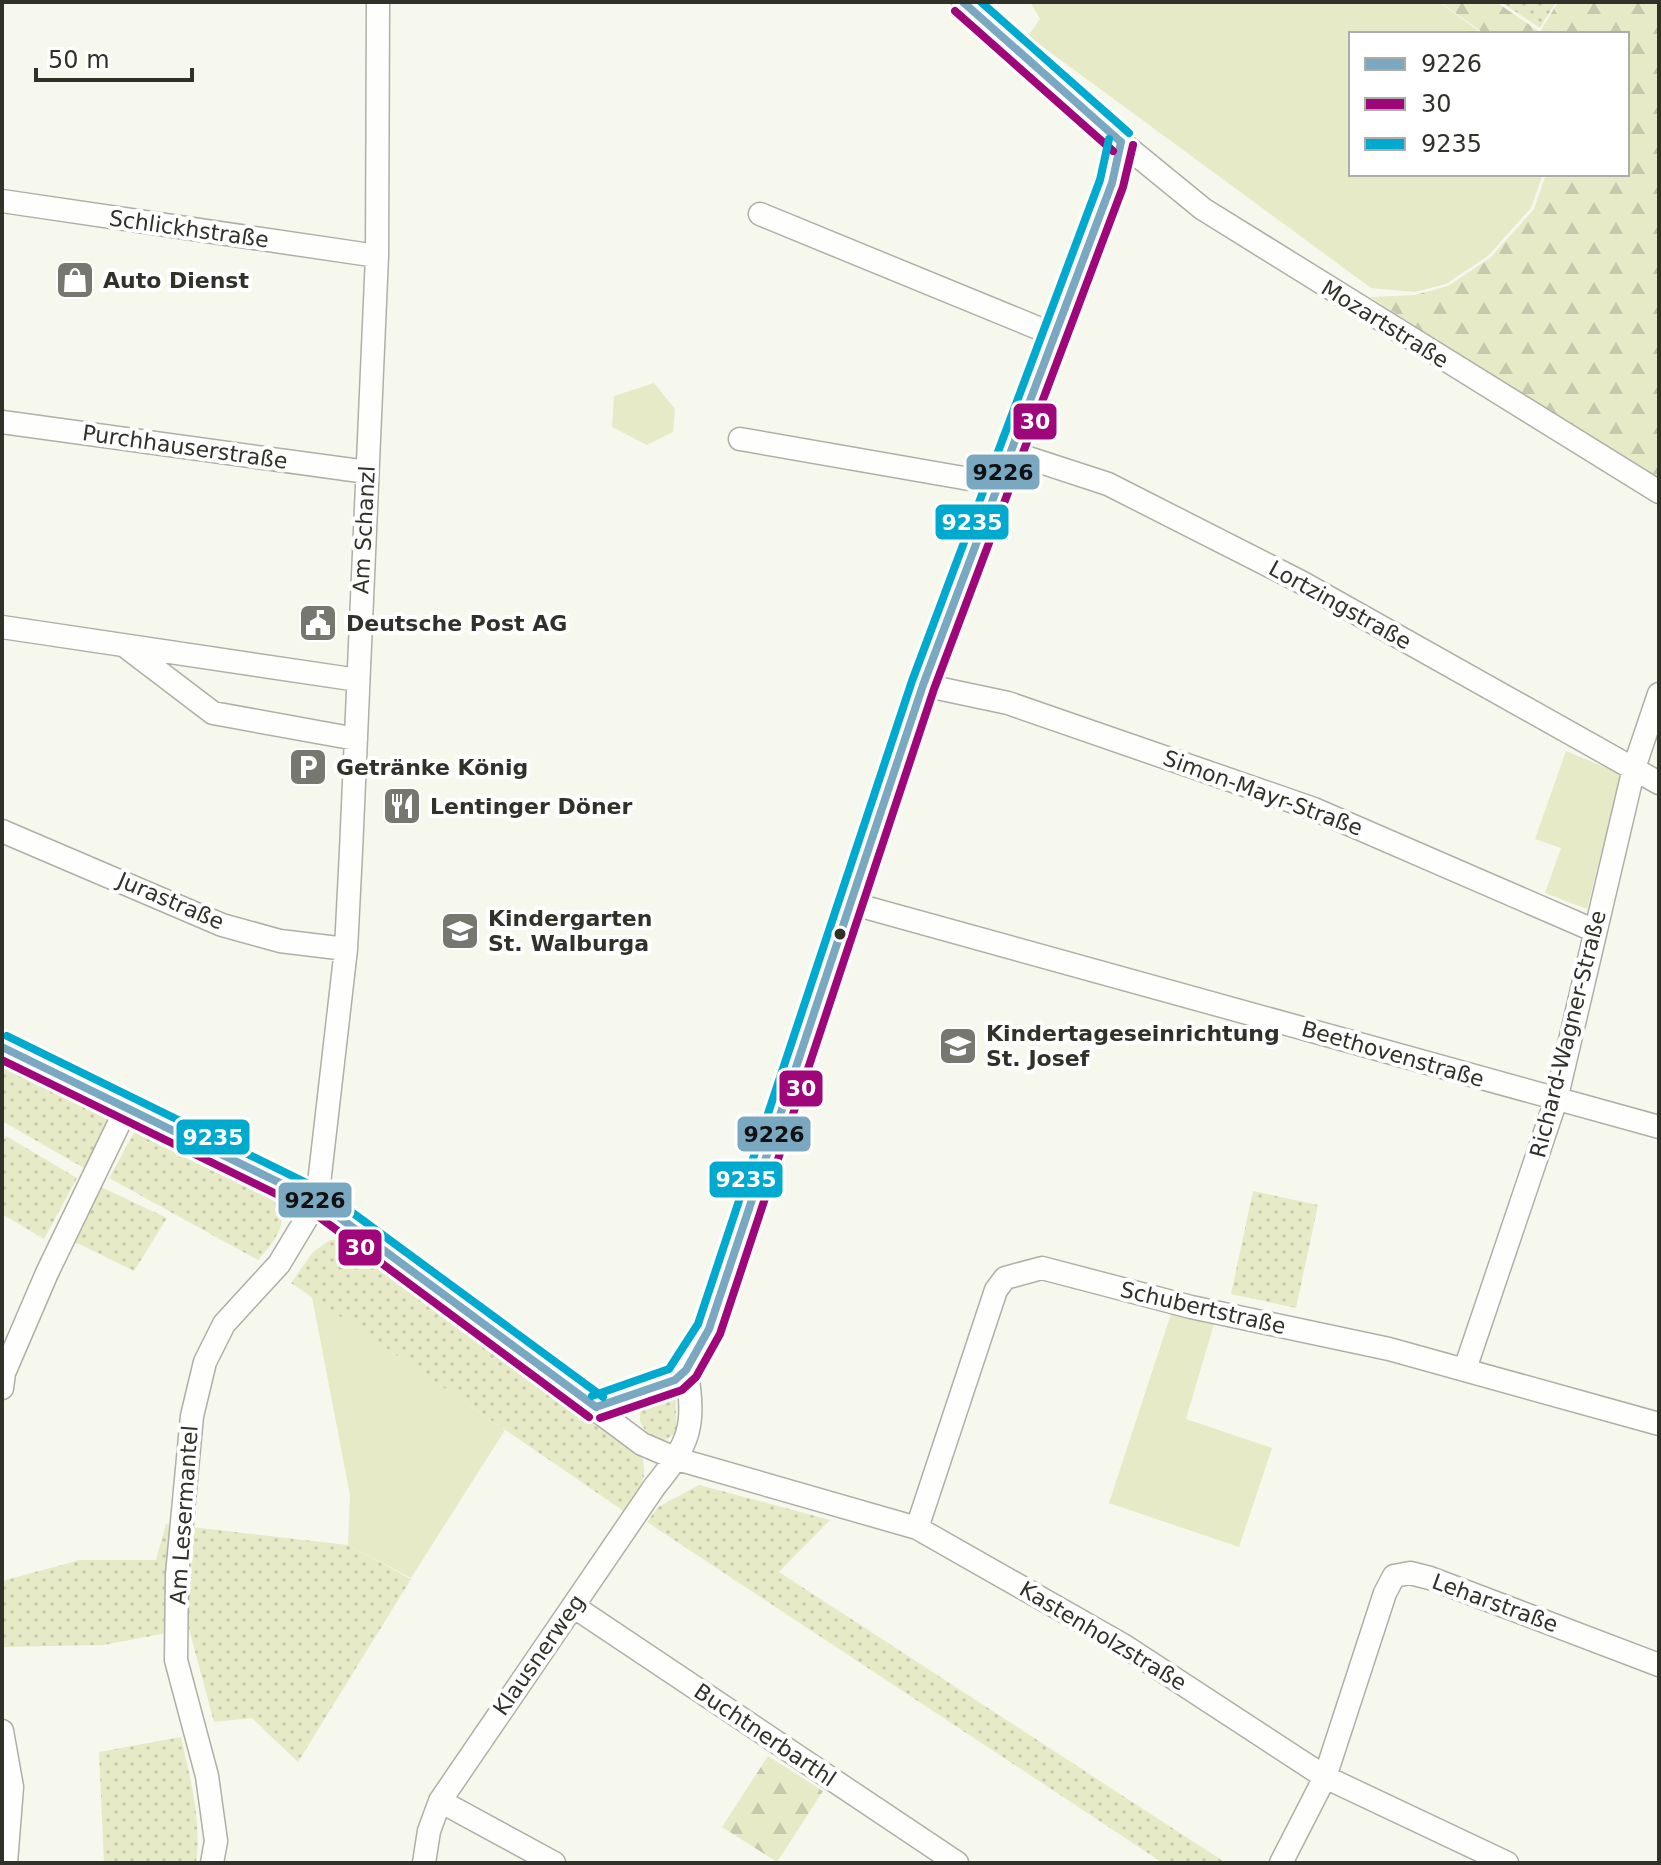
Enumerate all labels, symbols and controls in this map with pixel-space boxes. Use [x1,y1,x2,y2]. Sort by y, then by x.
scale bar [36,32,192,82]
legend [1349,32,1629,176]
text: 50 m [48,46,110,74]
text: 9226 [1421,50,1482,78]
text: 30 [1421,90,1452,118]
text: 9235 [1421,130,1482,158]
street label: Schlickhstraße [108,205,270,253]
shop icon: Auto Dienst [54,259,96,301]
place label: Auto Dienst [103,268,249,293]
street label: Mozartstraße [1317,275,1453,373]
line badge: 30 [1012,402,1058,441]
text: 30 [1020,409,1050,434]
street label: Purchhauserstraße [81,420,289,474]
line badge: 9226 [965,453,1041,491]
text: 9226 [972,460,1034,485]
street label: Am Schanzl [348,465,380,595]
line badge: 9235 [934,503,1010,541]
text: 9235 [941,510,1003,535]
street label: Lortzingstraße [1265,556,1415,654]
public building icon: Deutsche Post AG [297,602,339,644]
place label: Deutsche Post AG [346,611,567,636]
street label: Simon-Mayr-Straße [1160,745,1366,841]
parking icon: Getränke König [287,746,329,788]
place label: Getränke König [336,755,528,780]
restaurant icon: Lentinger Döner [381,785,423,827]
place label: Lentinger Döner [430,794,632,819]
street label: Jurastraße [112,867,228,935]
place label: Kindergarten St. Walburga [488,906,652,956]
street label: Richard-Wagner-Straße [1525,908,1611,1160]
school or university icon: Kindergarten St. Walburga [439,910,481,952]
unlabelled marker [832,926,848,942]
street label: Beethovenstraße [1299,1016,1487,1092]
place label: Kindertageseinrichtung St. Josef [986,1021,1280,1071]
school or university icon: Kindertageseinrichtung St. Josef [937,1025,979,1067]
line badge: 30 [778,1069,824,1108]
text: 30 [786,1076,816,1101]
line badge: 9226 [736,1115,812,1153]
line badge: 9235 [175,1118,251,1156]
text: 9226 [743,1122,805,1147]
text: 9235 [182,1125,244,1150]
line badge: 9235 [708,1160,784,1199]
text: 9235 [715,1167,777,1192]
line badge: 9226 [277,1181,353,1219]
text: 9226 [284,1188,346,1213]
line badge: 30 [337,1228,383,1267]
text: 30 [345,1235,375,1260]
street label: Schubertstraße [1118,1277,1288,1339]
street label: Am Lesermantel [165,1425,203,1605]
street label: Leharstraße [1429,1569,1561,1637]
street label: Kastenholzstraße [1015,1576,1191,1696]
street label: Klausnerweg [488,1590,590,1720]
street label: Buchtnerbarthl [689,1678,841,1792]

